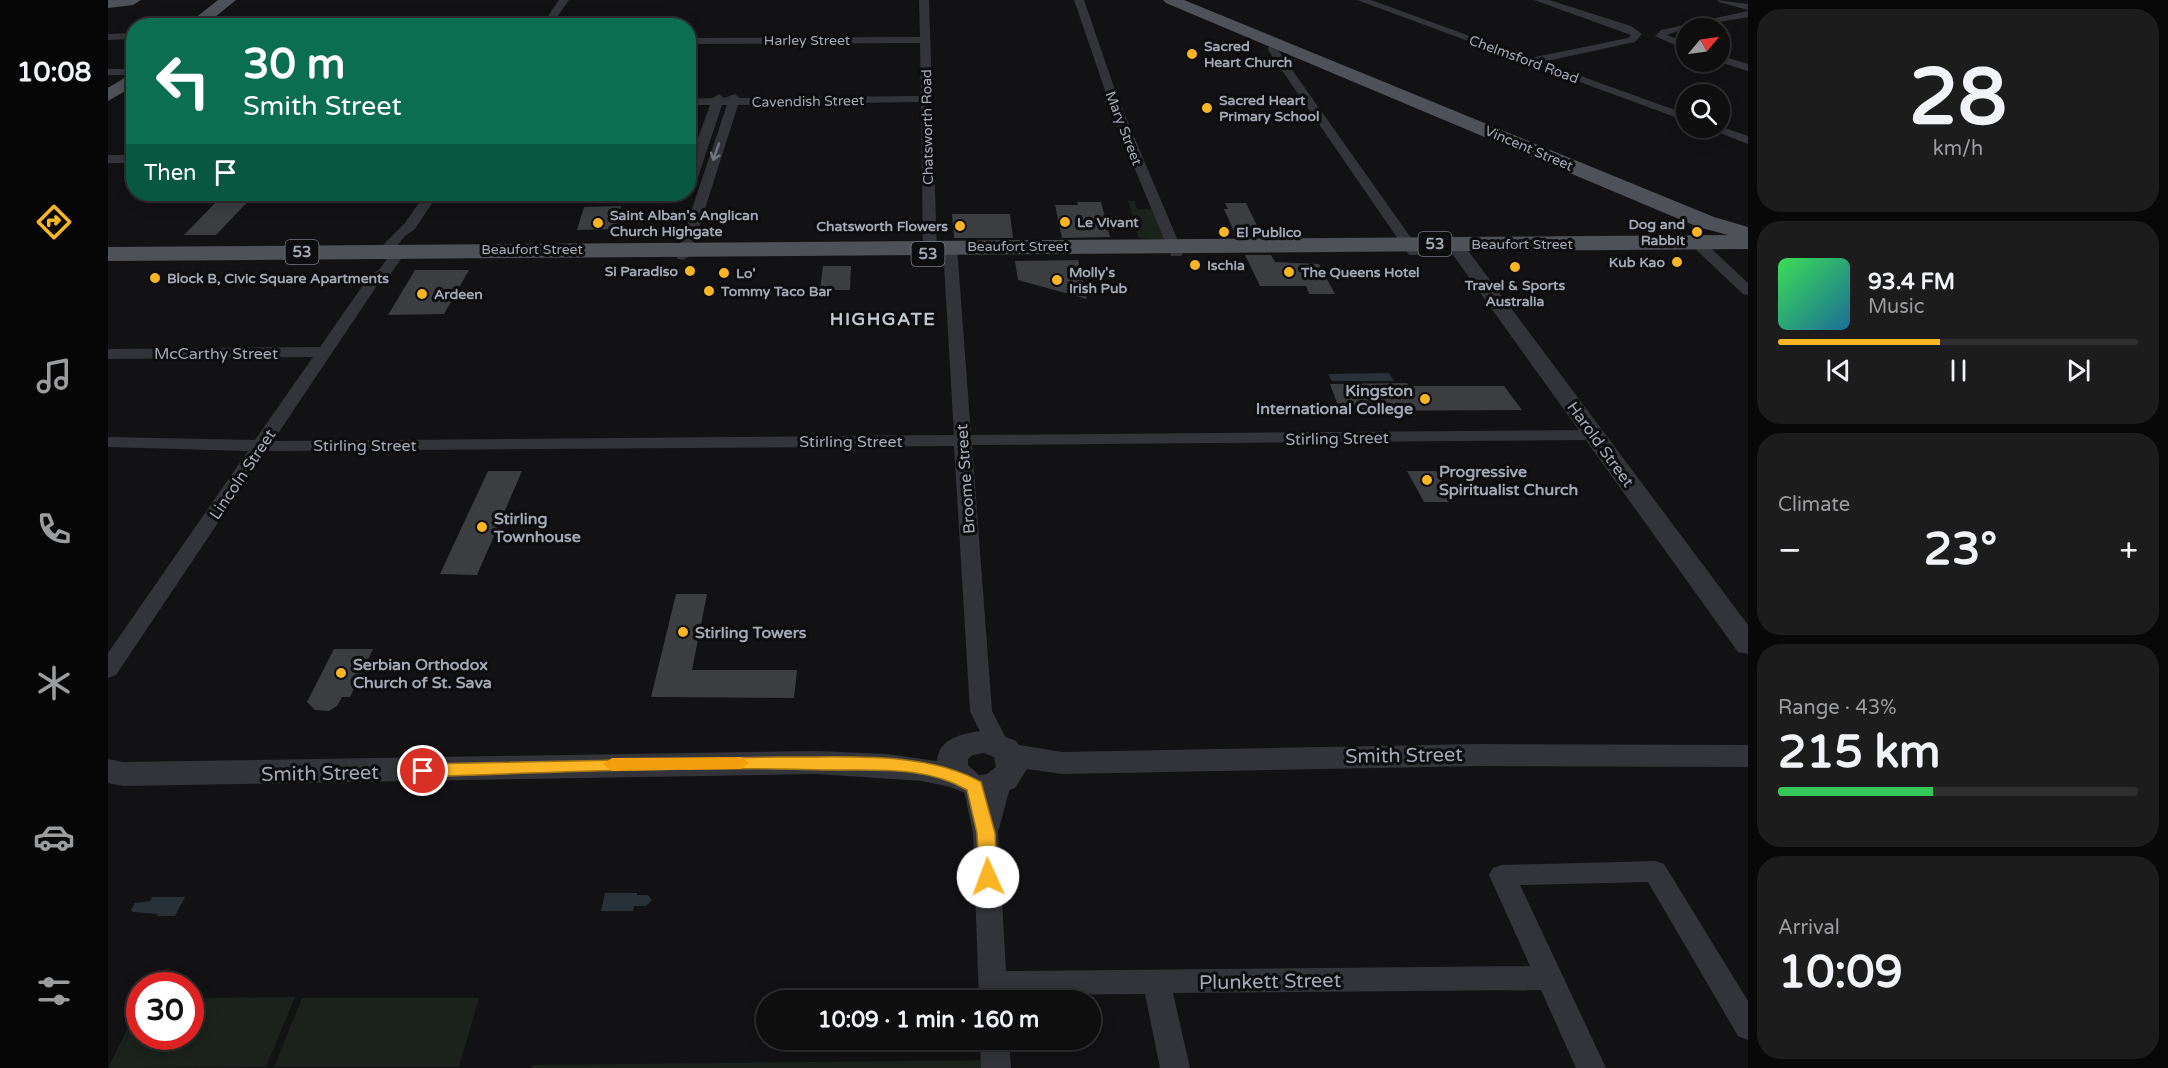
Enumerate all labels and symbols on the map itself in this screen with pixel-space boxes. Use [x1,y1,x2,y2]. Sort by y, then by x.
north arrow [1676,18,1730,72]
street label: Harley Street [764,32,851,49]
street label: Chelmsford Road [1467,32,1581,87]
place label: Sacred Heart Church [1204,38,1292,71]
marker: Sacred Heart Church [1185,47,1199,61]
street label: Chatsworth Road [918,69,937,185]
street label: Mary Street [1102,89,1146,168]
street label: Cavendish Street [752,92,865,111]
place label: Sacred Heart Primary School [1219,92,1320,125]
marker: Sacred Heart Primary School [1200,101,1214,115]
street label: Vincent Street [1482,122,1576,175]
one-way arrow [710,142,721,161]
place label: Saint Alban's Anglican Church Highgate [610,207,758,240]
place label: Le Vivant [1077,214,1139,231]
marker: Le Vivant [1058,215,1072,229]
marker: Saint Alban's Anglican Church Highgate [591,216,605,230]
place label: Dog and Rabbit [1629,216,1686,249]
place label: Chatsworth Flowers [816,218,948,235]
marker: Chatsworth Flowers [953,219,967,233]
place label: El Publico [1236,224,1302,241]
marker: El Publico [1217,225,1231,239]
marker: Dog and Rabbit [1690,225,1704,239]
road number: 53 [1418,232,1452,256]
street label: Beaufort Street [1471,236,1574,253]
street label: Beaufort Street [967,238,1070,255]
road number: 53 [286,240,318,264]
street label: Beaufort Street [481,241,584,258]
road number: 53 [912,242,944,266]
place label: Kub Kao [1609,254,1665,271]
marker: Kub Kao [1670,255,1684,269]
place label: Ischia [1207,257,1245,274]
marker: Ischia [1188,258,1202,272]
marker: Travel & Sports Australia [1508,260,1522,274]
place label: Si Paradiso [605,263,678,280]
marker: Si Paradiso [683,264,697,278]
place label: Molly's Irish Pub [1069,264,1127,297]
place label: The Queens Hotel [1300,264,1420,281]
place label: Lo' [736,265,756,282]
marker: The Queens Hotel [1282,265,1296,279]
marker: Lo' [717,266,731,280]
place label: Block B, Civic Square Apartments [167,270,389,287]
marker: Block B, Civic Square Apartments [148,271,162,285]
marker: Molly's Irish Pub [1050,273,1064,287]
place label: Travel & Sports Australia [1464,277,1565,310]
place label: Tommy Taco Bar [720,283,832,300]
marker: Tommy Taco Bar [702,284,716,298]
place label: Ardeen [434,286,483,303]
marker: Ardeen [415,287,429,301]
district label: HIGHGATE [830,308,936,330]
street label: McCarthy Street [154,344,278,364]
place label: Kingston International College [1256,381,1413,419]
marker: Kingston International College [1418,392,1432,406]
street label: Harold Street [1563,398,1638,491]
street label: Broome Street [952,423,980,534]
street label: Lincoln Street [205,426,280,524]
street label: Stirling Street [1285,428,1389,450]
street label: Stirling Street [799,432,903,452]
street label: Stirling Street [313,436,417,456]
place label: Progressive Spiritualist Church [1439,462,1578,500]
marker: Progressive Spiritualist Church [1420,473,1434,487]
place label: Stirling Townhouse [493,509,581,547]
marker: Stirling Townhouse [475,520,489,534]
place label: Stirling Towers [695,623,807,643]
marker: Stirling Towers [676,625,690,639]
place label: Serbian Orthodox Church of St. Sava [353,655,492,693]
marker: Serbian Orthodox Church of St. Sava [334,666,348,680]
street label: Smith Street [1345,743,1463,769]
pin [397,745,448,796]
street label: Smith Street [261,761,379,787]
position arrow [956,845,1020,909]
street label: Plunkett Street [1199,969,1342,995]
speed limit sign: 30 [126,972,204,1050]

